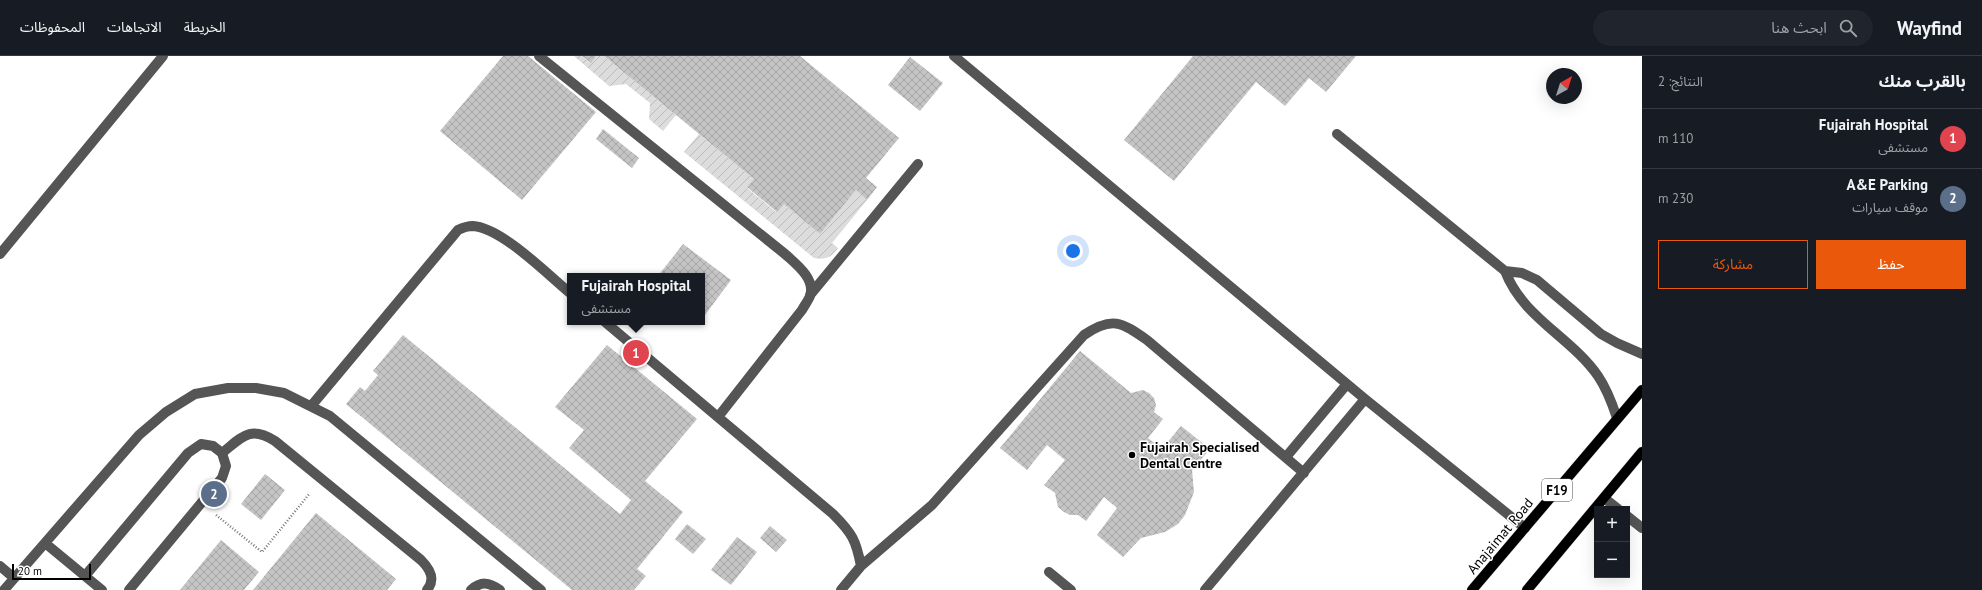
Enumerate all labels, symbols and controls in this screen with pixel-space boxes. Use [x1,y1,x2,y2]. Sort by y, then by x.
search box [1593,10,1873,46]
text: Wayfind [1897,16,1962,40]
icon: search [1837,17,1859,39]
text: المحفوظات [20,18,85,36]
text: الاتجاهات [107,18,162,36]
text: الخريطة [184,18,226,36]
text: ابحث هنا [1771,18,1827,37]
north arrow [1546,68,1582,104]
text: بالقرب منك [1879,70,1966,92]
text: النتائج: 2 [1658,73,1703,90]
text: Fujairah Hospital [1819,115,1928,134]
text: 110 m [1658,130,1693,147]
text: 1 [1949,130,1957,147]
text: مستشفى [1878,139,1928,156]
text: A&E Parking [1847,175,1928,194]
text: 230 m [1658,190,1693,207]
text: 2 [1949,190,1957,207]
text: موقف سيارات [1852,199,1928,216]
button: مشاركة [1658,240,1808,289]
button: حفظ [1816,240,1966,289]
your location [1063,241,1083,261]
popup [567,273,705,325]
text: Fujairah Hospital [581,276,691,295]
text: مستشفى [581,300,631,317]
pin: 1 [623,338,649,368]
place label: Fujairah Specialised Dental Centre [1140,438,1259,472]
marker: Fujairah Specialised Dental Centre [1127,450,1137,460]
pin: 2 [201,479,227,509]
road number: F19 [1542,479,1572,501]
street label: Anajaimat Road [1463,494,1537,578]
map controls [1594,506,1630,578]
button: + [1594,506,1630,542]
button: − [1594,542,1630,578]
scale bar [12,562,91,581]
text: 20 m [18,564,42,578]

